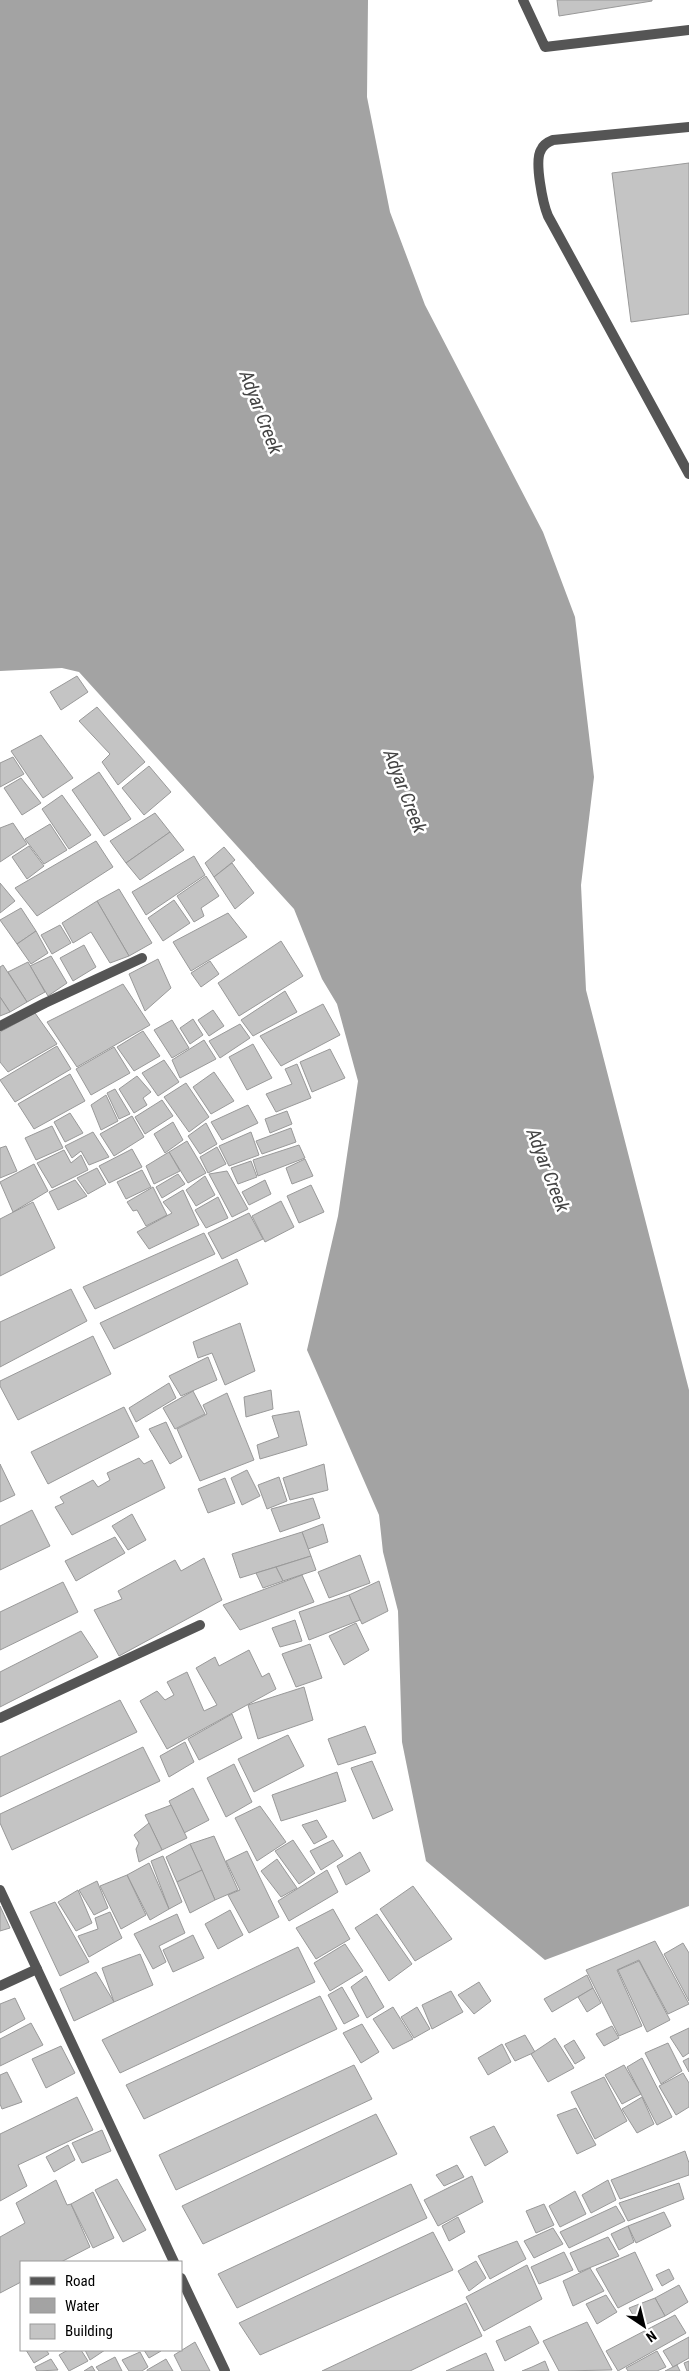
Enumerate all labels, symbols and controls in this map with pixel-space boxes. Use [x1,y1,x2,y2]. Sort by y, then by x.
water label: Adyar Creek [234,366,288,458]
water label: Adyar Creek [378,745,432,837]
water label: Adyar Creek [521,1124,575,1216]
legend [20,2261,182,2351]
text: Road [65,2272,95,2290]
text: Water [65,2297,100,2315]
north arrow [619,2301,669,2351]
text: Building [65,2322,113,2340]
text: N [643,2328,660,2346]

